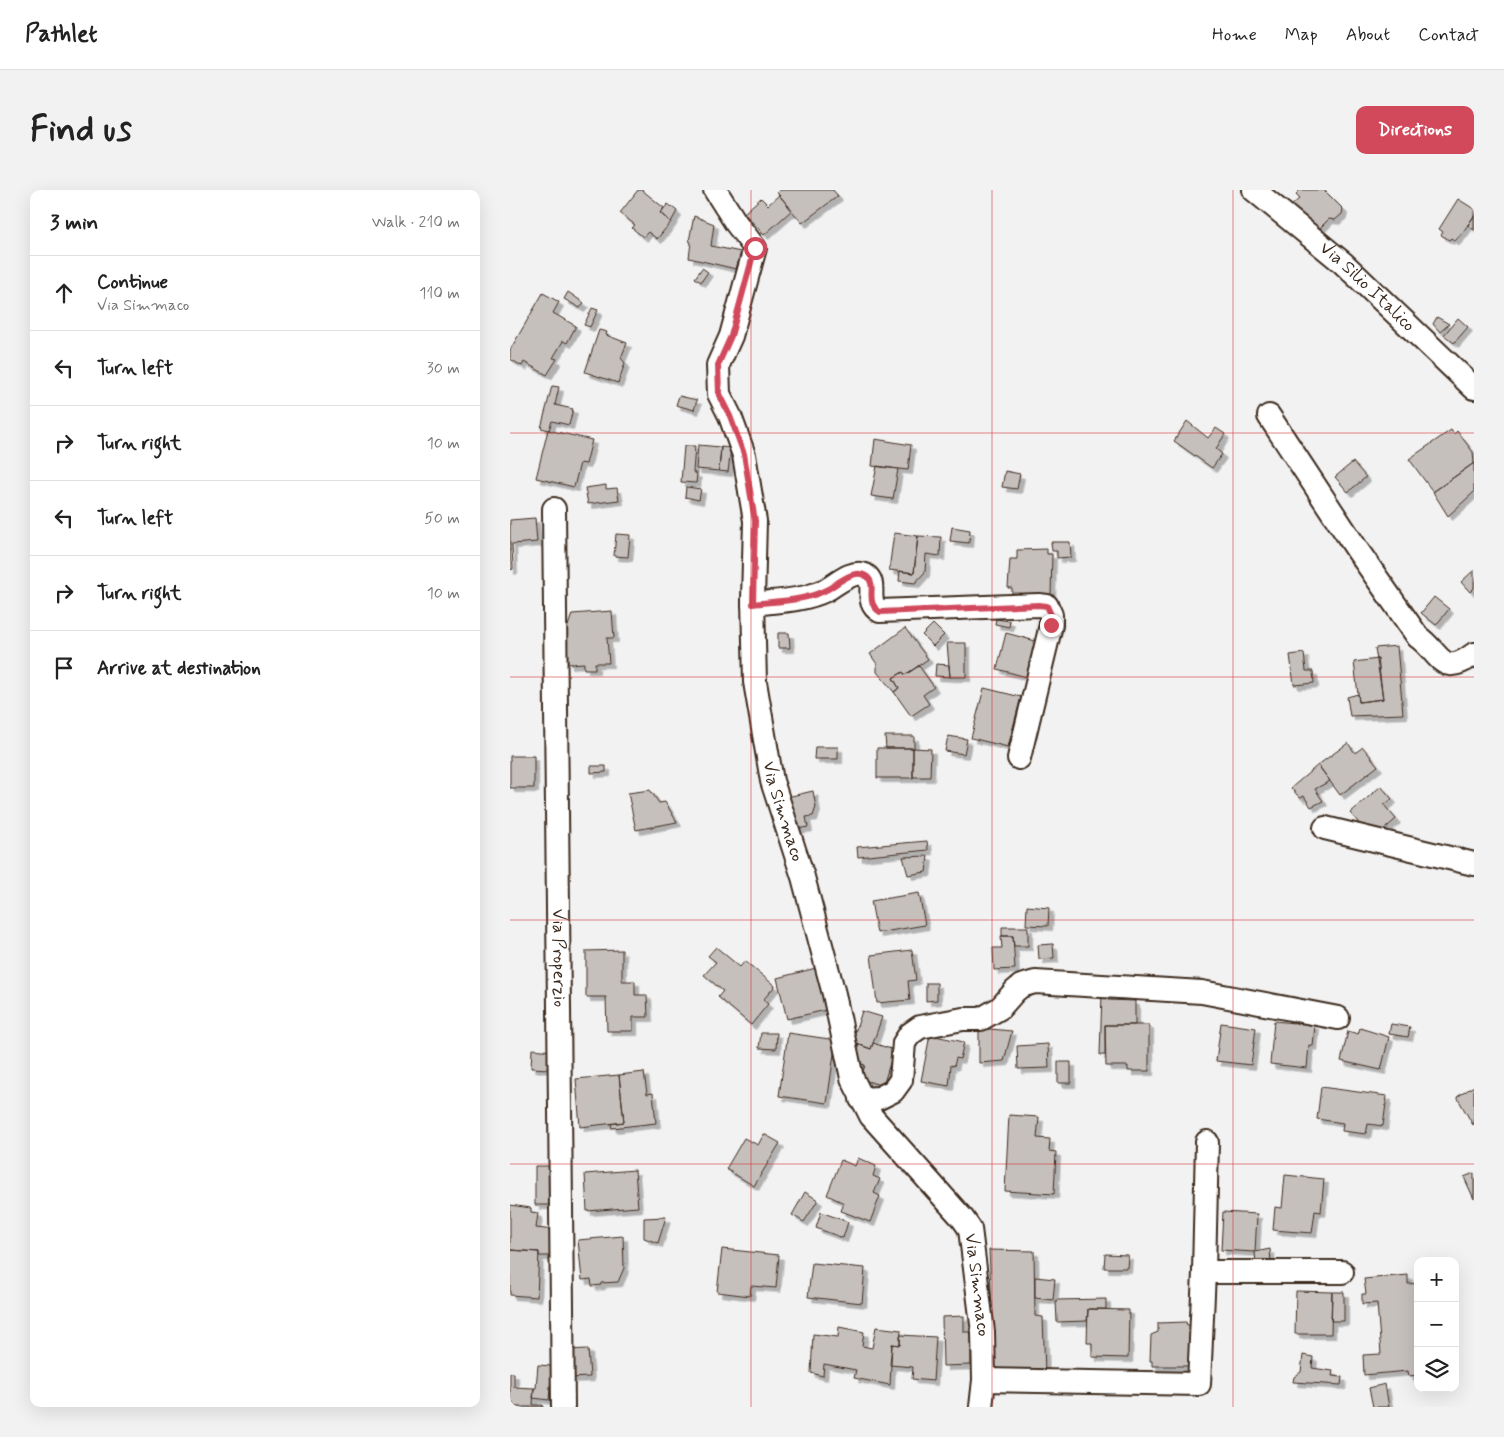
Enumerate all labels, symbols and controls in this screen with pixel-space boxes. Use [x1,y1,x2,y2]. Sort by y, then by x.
text: Pathlet [25,19,97,50]
text: Home [1212,23,1257,47]
text: Map [1285,23,1318,47]
text: About [1346,23,1390,47]
text: Contact [1418,23,1479,47]
button: Directions [1356,106,1474,154]
text: Find us [30,107,132,153]
text: 3 min [50,209,98,237]
text: Walk · 210 m [372,212,460,233]
street label: Via Silio Italico [1314,236,1420,337]
route start [744,237,767,260]
text: Continue [97,270,168,295]
icon: ahead [50,279,78,307]
text: 110 m [419,283,460,304]
text: Via Simmaco [97,295,189,316]
icon: left [50,354,78,382]
text: Turn left [97,356,173,381]
text: 30 m [427,358,460,379]
icon: right [50,429,78,457]
text: Turn right [97,431,181,456]
text: 10 m [427,433,460,454]
icon: left [50,504,78,532]
text: Turn left [97,506,173,531]
text: 50 m [424,508,460,529]
icon: right [50,579,78,607]
text: Turn right [97,581,181,606]
text: 10 m [427,583,460,604]
route end [1040,614,1063,637]
icon: arrive [50,654,78,682]
text: Arrive at destination [97,656,261,681]
street label: Via Simmaco [757,759,809,865]
street label: Via Properzio [546,909,571,1007]
street label: Via Simmaco [959,1232,995,1337]
map controls [1414,1257,1459,1392]
button: + [1414,1257,1459,1302]
button: − [1414,1302,1459,1347]
button: layers [1414,1347,1459,1392]

